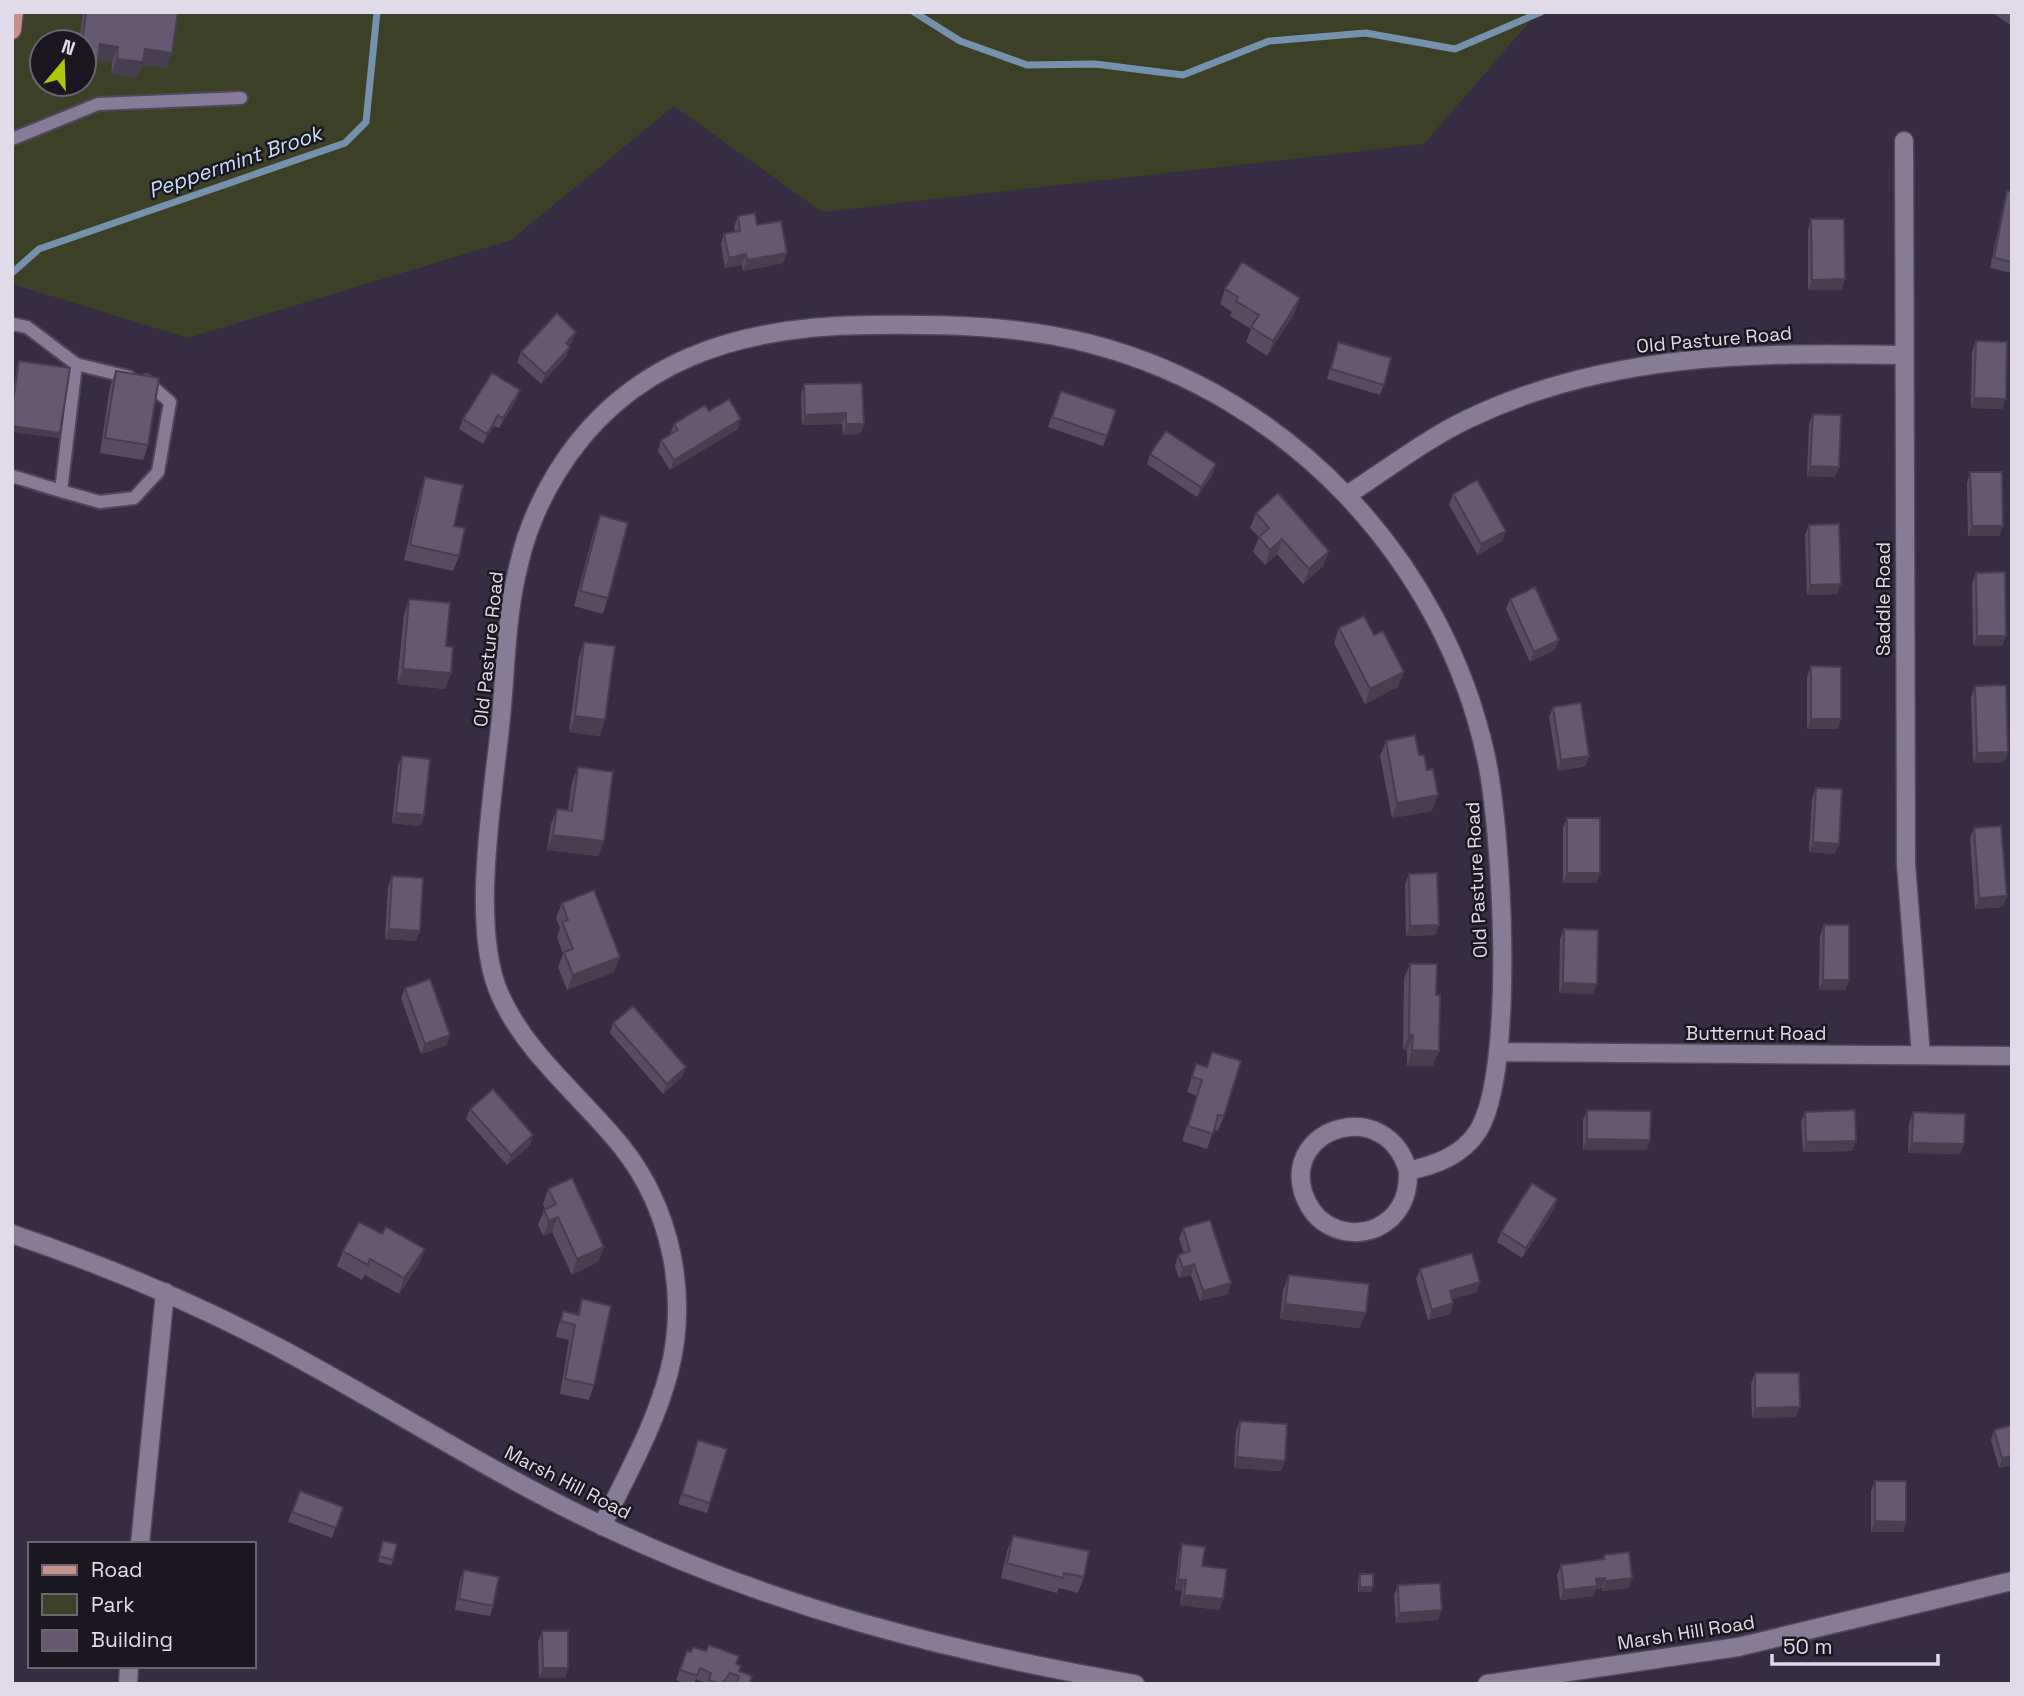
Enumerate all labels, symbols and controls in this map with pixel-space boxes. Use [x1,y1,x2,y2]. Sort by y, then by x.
north arrow [28,28,98,98]
text: N [58,34,78,61]
water label: Peppermint Brook [145,118,328,204]
street label: Old Pasture Road [1635,320,1793,359]
street label: Saddle Road [1871,542,1896,656]
street label: Old Pasture Road [468,570,509,728]
street label: Old Pasture Road [1460,801,1493,959]
street label: Butternut Road [1686,1021,1826,1046]
street label: Marsh Hill Road [500,1440,635,1525]
legend [28,1542,256,1668]
text: Road [91,1556,143,1583]
text: Park [91,1591,135,1618]
street label: Marsh Hill Road [1616,1609,1757,1656]
scale bar [1772,1622,1938,1666]
text: Building [91,1626,173,1653]
text: 50 m [1783,1633,1833,1660]

